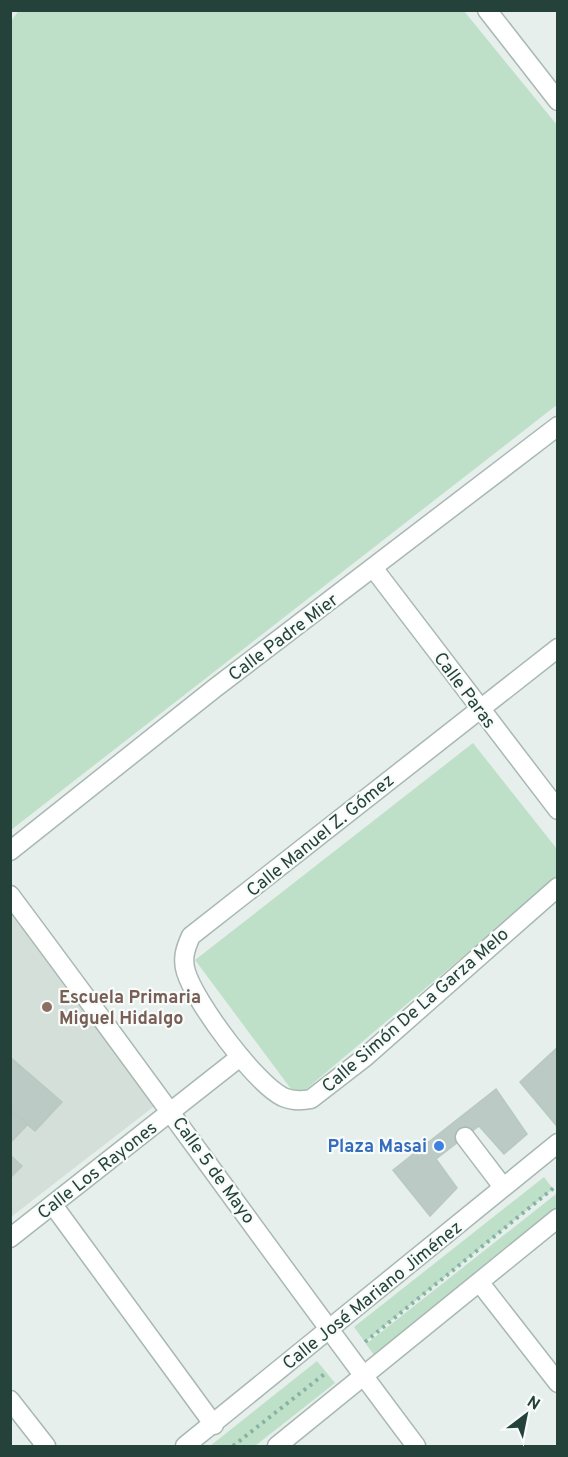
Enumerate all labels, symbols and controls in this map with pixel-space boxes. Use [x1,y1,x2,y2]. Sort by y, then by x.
street label: Calle Padre Mier [224,589,343,687]
street label: Calle Paras [428,648,500,734]
street label: Calle Manuel Z. Gómez [242,770,399,903]
street label: Calle Simón De La Garza Melo [318,924,514,1099]
place label: Escuela Primaria Miguel Hidalgo [59,987,201,1031]
marker: Escuela Primaria Miguel Hidalgo [40,1000,54,1014]
street label: Calle 5 de Mayo [166,1113,259,1229]
street label: Calle Los Rayones [33,1117,163,1225]
place label: Plaza Masai [327,1136,427,1159]
marker: Plaza Masai [432,1139,446,1153]
street label: Calle José Mariano Jiménez [278,1217,467,1376]
north arrow [496,1385,556,1445]
text: N [523,1392,543,1416]

